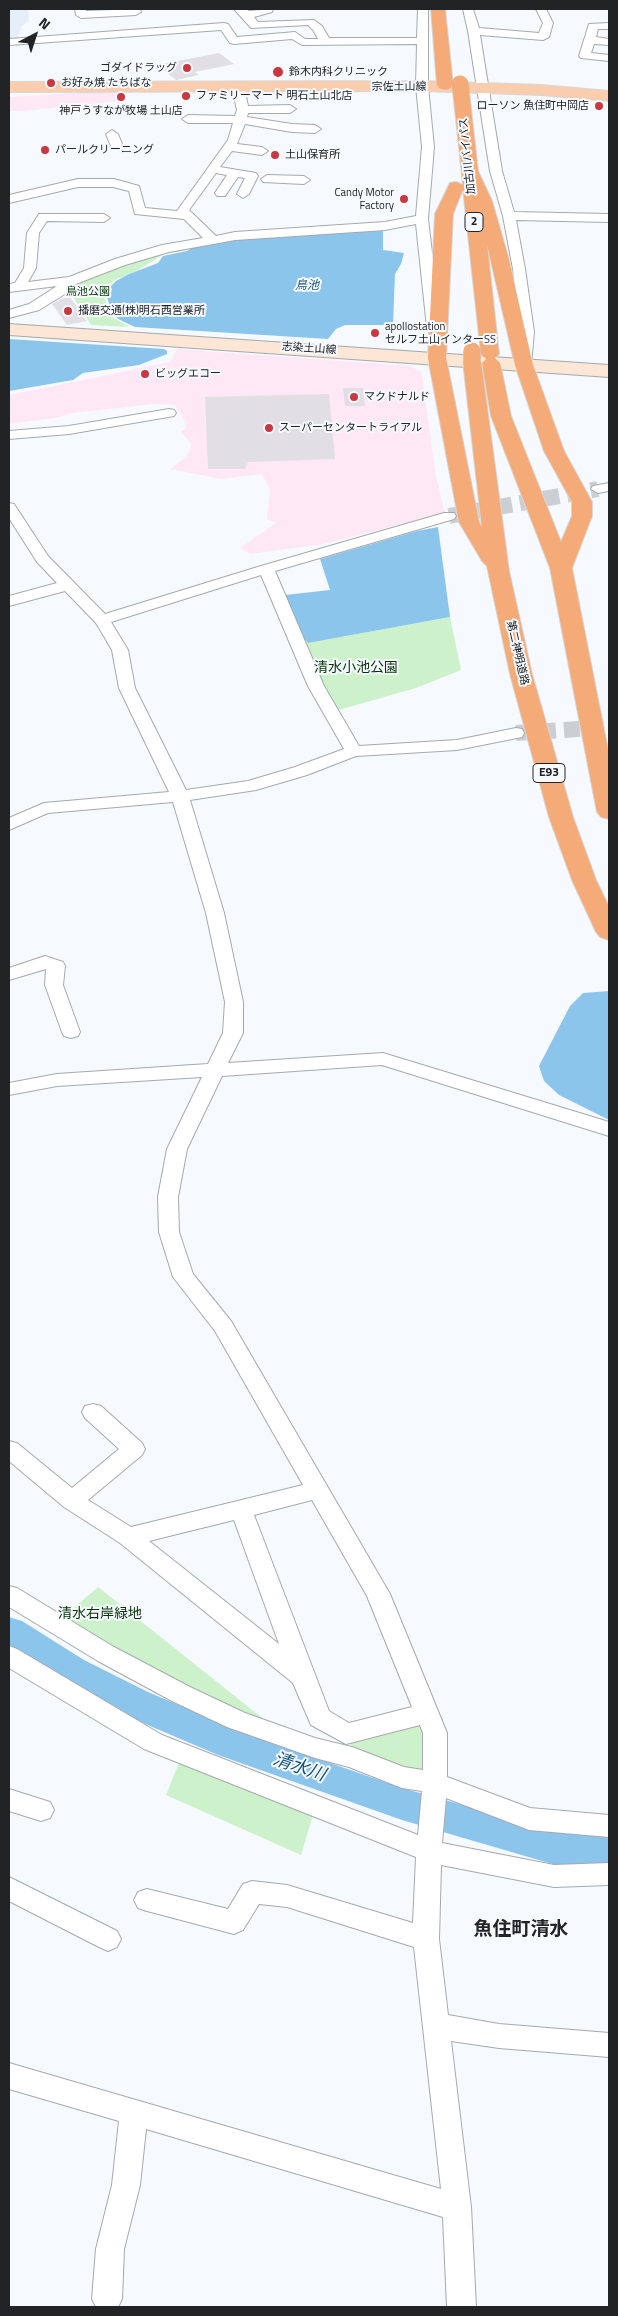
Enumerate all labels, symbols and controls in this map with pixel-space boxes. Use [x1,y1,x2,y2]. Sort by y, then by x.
north arrow [10,10,60,60]
text: N [34,12,55,34]
place label: ゴダイドラッグ [100,61,177,75]
marker: ゴダイドラッグ [181,62,193,74]
marker: 鈴木内科クリニック [271,65,285,79]
place label: 鈴木内科クリニック [289,65,388,79]
place label: お好み焼 たちばな [61,76,151,90]
marker: お好み焼 たちばな [45,77,57,89]
street label: 宗佐土山線 [372,80,426,94]
place label: ファミリーマート 明石土山北店 [196,89,352,103]
marker: ファミリーマート 明石土山北店 [180,90,192,102]
marker: 神戸うすなが牧場 土山店 [115,91,127,103]
place label: ローソン 魚住町中岡店 [477,99,589,113]
marker: ローソン 魚住町中岡店 [593,100,605,112]
place label: 神戸うすなが牧場 土山店 [59,104,183,118]
street label: 加古川バイパス [457,117,479,195]
place label: パールクリーニング [55,143,154,157]
marker: パールクリーニング [39,144,51,156]
place label: 土山保育所 [285,148,340,162]
marker: 土山保育所 [269,149,281,161]
place label: Candy Motor Factory [335,186,394,212]
marker: Candy Motor Factory [398,193,410,205]
road number: 2 [465,212,483,232]
water label: 鳥池 [295,279,319,293]
park label: 鳥池公園 [66,285,110,299]
place label: 播磨交通(株)明石西営業所 [78,304,205,318]
marker: 播磨交通(株)明石西営業所 [62,305,74,317]
place label: apollostation セルフ土山インターSS [385,320,496,346]
marker: apollostation セルフ土山インターSS [369,327,381,339]
street label: 志染土山線 [281,340,337,358]
place label: ビッグエコー [155,367,221,381]
marker: ビッグエコー [139,368,151,380]
place label: マクドナルド [364,390,430,404]
marker: マクドナルド [348,391,360,403]
place label: スーパーセンタートライアル [279,421,422,435]
marker: スーパーセンタートライアル [263,422,275,434]
street label: 第二神明道路 [503,619,531,687]
park label: 清水小池公園 [314,661,398,677]
road number: E93 [533,764,565,782]
park label: 清水右岸緑地 [58,1607,142,1623]
water label: 清水川 [270,1749,328,1787]
district label: 魚住町清水 [474,1919,568,1941]

